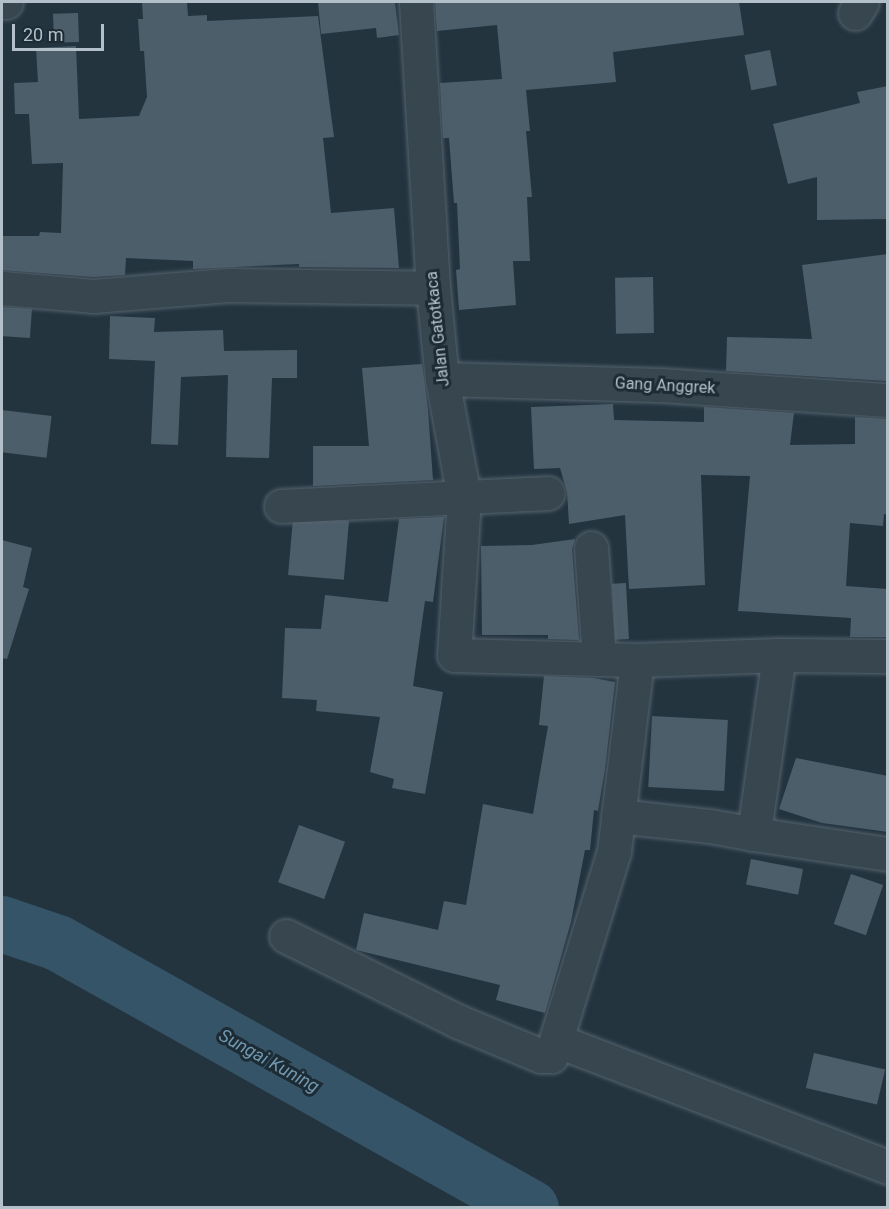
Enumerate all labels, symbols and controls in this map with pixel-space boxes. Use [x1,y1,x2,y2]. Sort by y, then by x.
scale bar [15,12,106,50]
text: 20 m [23,24,63,45]
street label: Jalan Gatotkaca [422,270,454,388]
street label: Gang Anggrek [614,374,716,398]
water label: Sungai Kuning [215,1025,323,1097]

